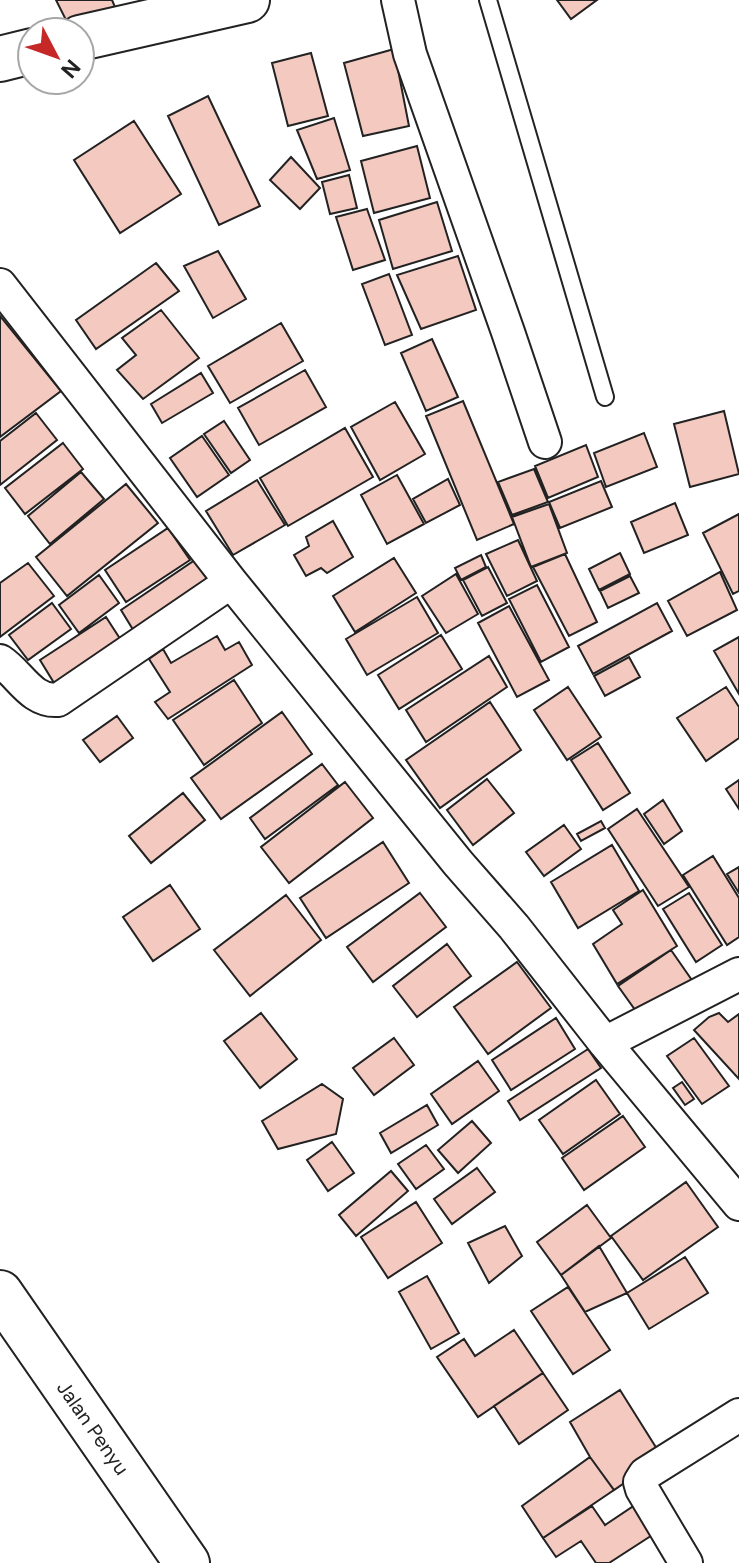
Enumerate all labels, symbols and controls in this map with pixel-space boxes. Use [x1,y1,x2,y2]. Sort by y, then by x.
north arrow [16,16,96,96]
text: N [55,53,87,84]
street label: Jalan Penyu [51,1376,135,1480]

